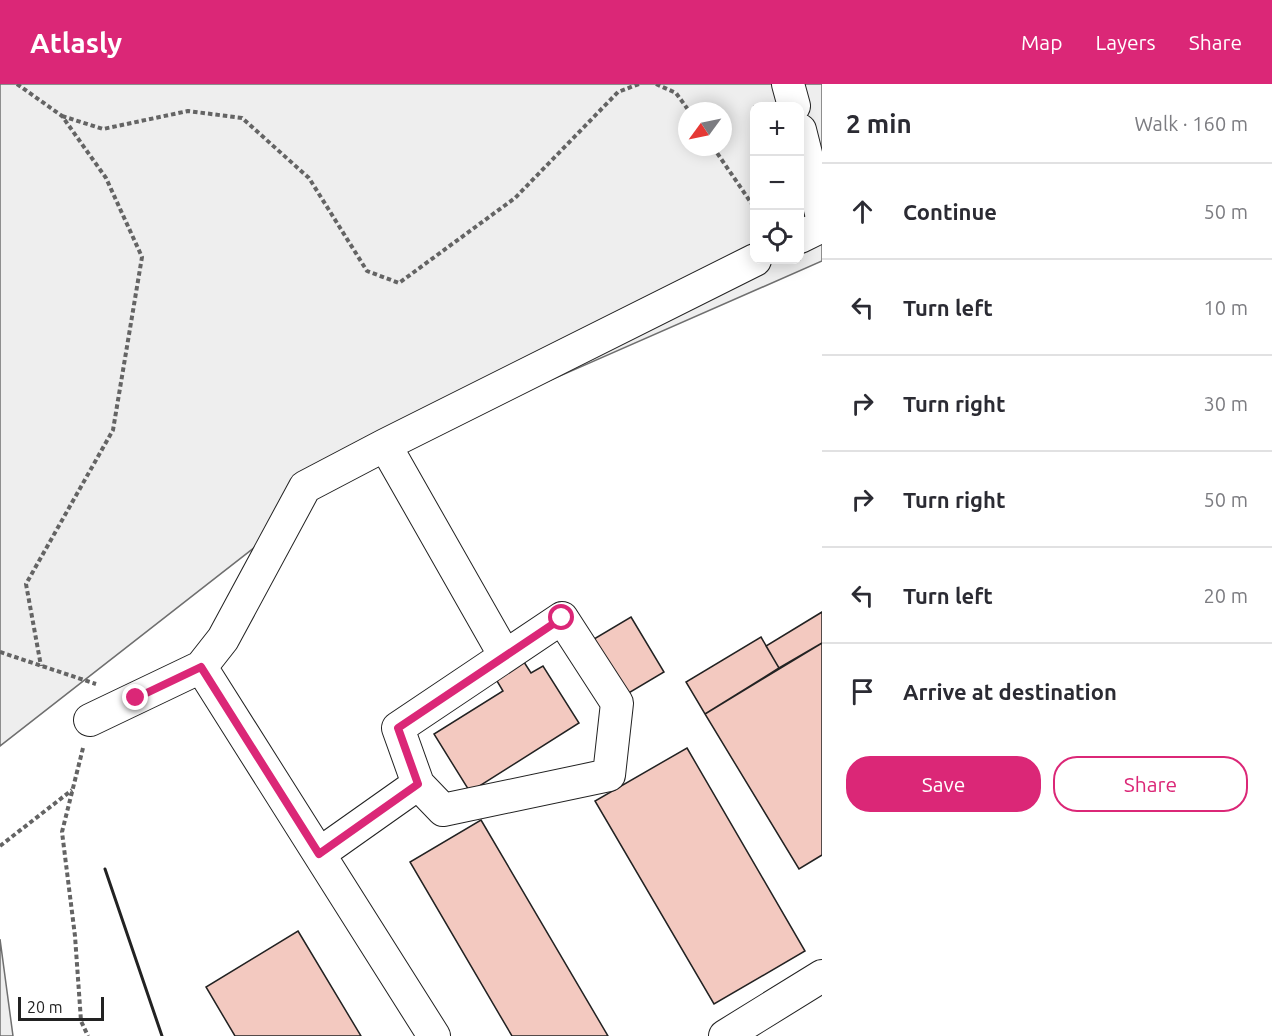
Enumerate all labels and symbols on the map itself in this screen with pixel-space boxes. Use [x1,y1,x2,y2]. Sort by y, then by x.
north arrow [678,102,732,156]
route start [548,604,574,630]
route end [122,684,148,710]
scale bar [18,994,104,1022]

